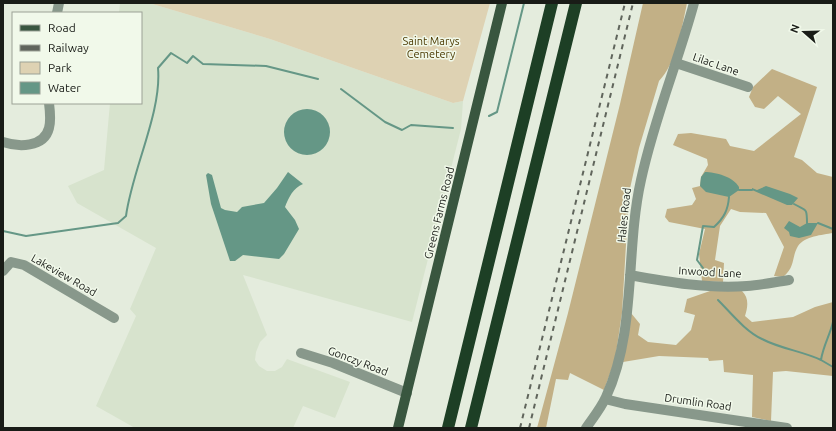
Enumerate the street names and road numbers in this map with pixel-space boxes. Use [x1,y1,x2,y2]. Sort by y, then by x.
street label: Lilac Lane [691,50,741,78]
street label: Greens Farms Road [422,166,456,260]
street label: Hales Road [615,187,633,243]
street label: Lakeview Road [29,251,99,299]
street label: Inwood Lane [678,264,742,280]
street label: Gonczy Road [326,344,390,378]
street label: Drumlin Road [664,391,732,413]

